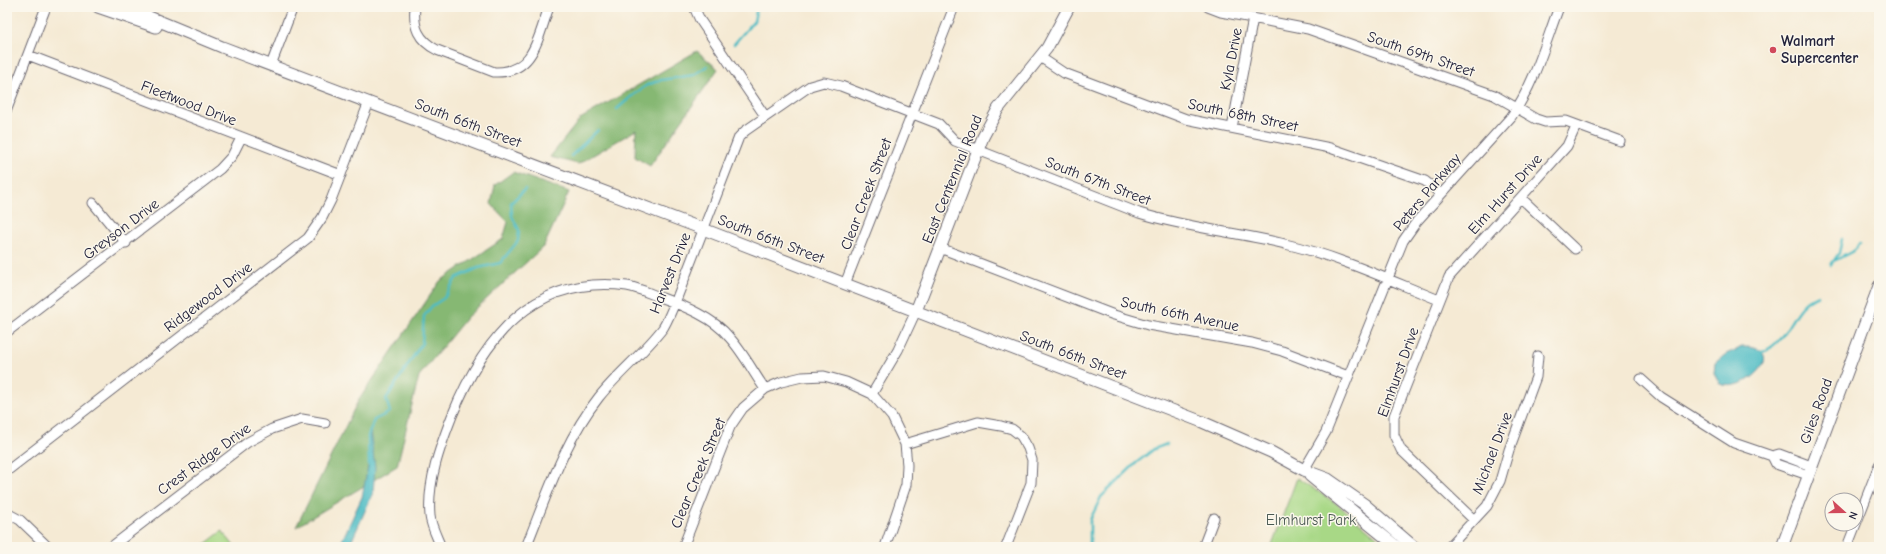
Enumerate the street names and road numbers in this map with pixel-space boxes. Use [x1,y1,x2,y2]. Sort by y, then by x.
street label: Kyla Drive [1216,26,1246,92]
street label: South 69th Street [1365,27,1478,81]
street label: Fleetwood Drive [139,76,240,130]
street label: South 66th Street [412,94,524,152]
street label: South 68th Street [1186,95,1300,136]
street label: East Centennial Road [918,112,986,246]
street label: Clear Creek Street [836,135,896,253]
street label: Peters Parkway [1389,149,1465,234]
street label: Elm Hurst Drive [1464,150,1546,238]
street label: South 67th Street [1043,153,1154,210]
street label: Greyson Drive [80,194,163,263]
street label: South 66th Street [715,210,827,268]
street label: Harvest Drive [646,229,695,316]
street label: Ridgewood Drive [160,258,256,336]
street label: South 66th Avenue [1119,293,1241,335]
street label: Elmhurst Drive [1373,324,1423,419]
street label: South 66th Street [1017,326,1129,384]
street label: Giles Road [1796,376,1836,446]
street label: Michael Drive [1468,409,1516,497]
street label: Clear Creek Street [667,414,730,531]
street label: Crest Ridge Drive [154,419,255,499]

